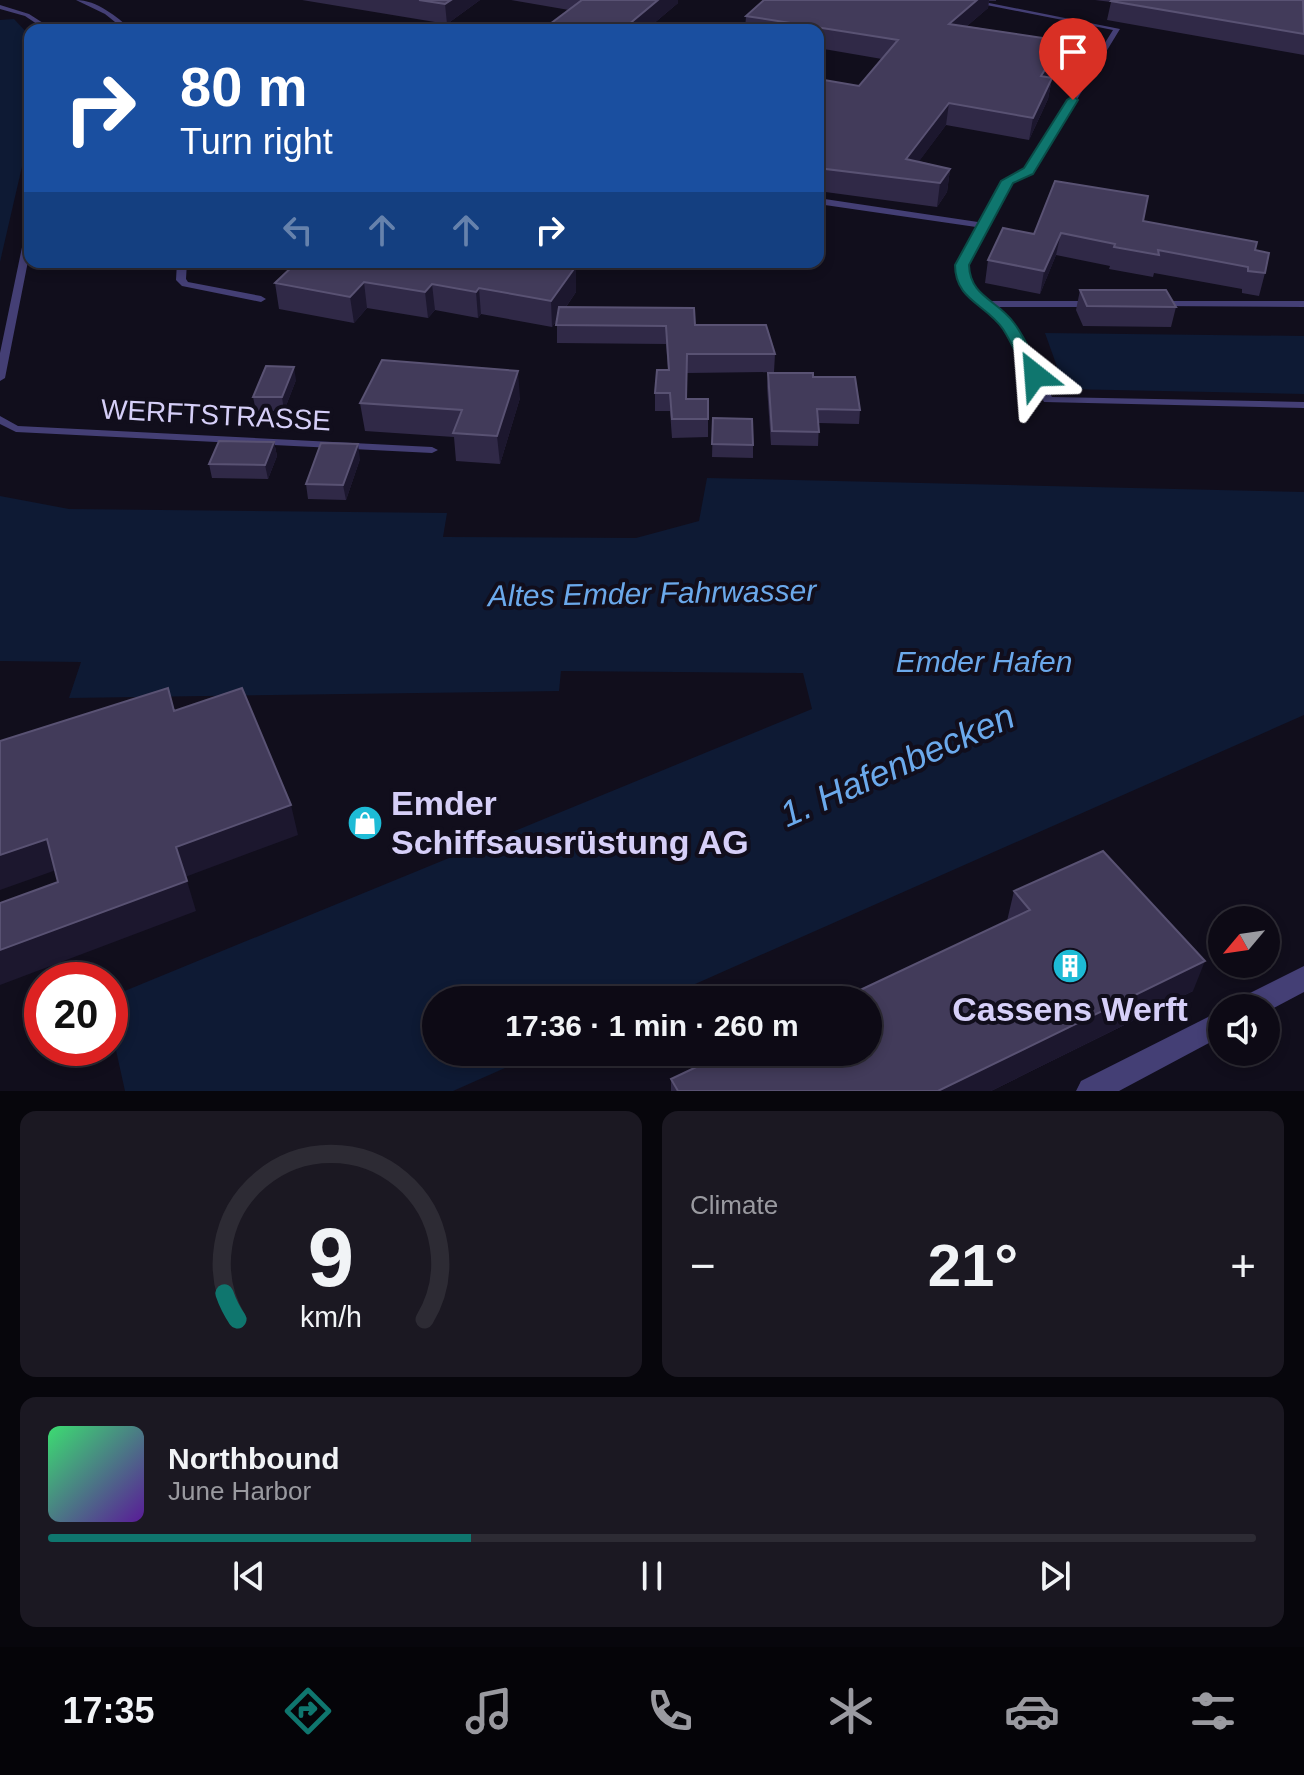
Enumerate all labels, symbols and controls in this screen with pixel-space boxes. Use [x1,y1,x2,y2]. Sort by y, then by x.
pin [1039,18,1107,100]
icon: arrive [1051,30,1095,74]
text: 80 m [180,55,308,118]
icon: right [48,56,152,160]
text: Turn right [180,121,333,162]
icon: left [276,208,320,252]
icon: ahead [360,208,404,252]
icon: ahead [444,208,488,252]
icon: right [528,208,572,252]
position arrow [993,333,1077,417]
street label: WERFTSTRASSE [100,393,332,437]
water label: Altes Emder Fahrwasser [486,574,817,612]
water label: Emder Hafen [896,645,1072,678]
water label: 1. Hafenbecken [773,695,1021,835]
place label: Emder Schiffsausrüstung AG [391,784,749,861]
shop icon: Emder Schiffsausrüstung AG [346,804,384,842]
north arrow [1208,906,1280,978]
map controls [1208,906,1280,1066]
building icon: Cassens Werft [1051,947,1089,985]
speed limit sign: 20 [24,962,128,1066]
place label: Cassens Werft [952,990,1188,1028]
button: sound [1208,994,1280,1066]
text: 17:36 · 1 min · 260 m [505,1009,799,1042]
text: Climate [690,1190,778,1220]
text: 9 [308,1211,354,1304]
text: 21° [928,1232,1018,1299]
text: − [690,1241,716,1290]
text: + [1230,1241,1256,1290]
text: km/h [300,1301,362,1333]
text: Northbound [168,1442,340,1475]
text: June Harbor [168,1476,311,1506]
icon: previous [227,1554,271,1598]
icon: pause [630,1554,674,1598]
icon: next [1033,1554,1077,1598]
icon: directions [280,1683,336,1739]
icon: music [461,1683,517,1739]
icon: phone [642,1683,698,1739]
icon: climate [823,1683,879,1739]
icon: car [1004,1683,1060,1739]
icon: filters [1185,1683,1241,1739]
text: 17:35 [63,1690,155,1731]

